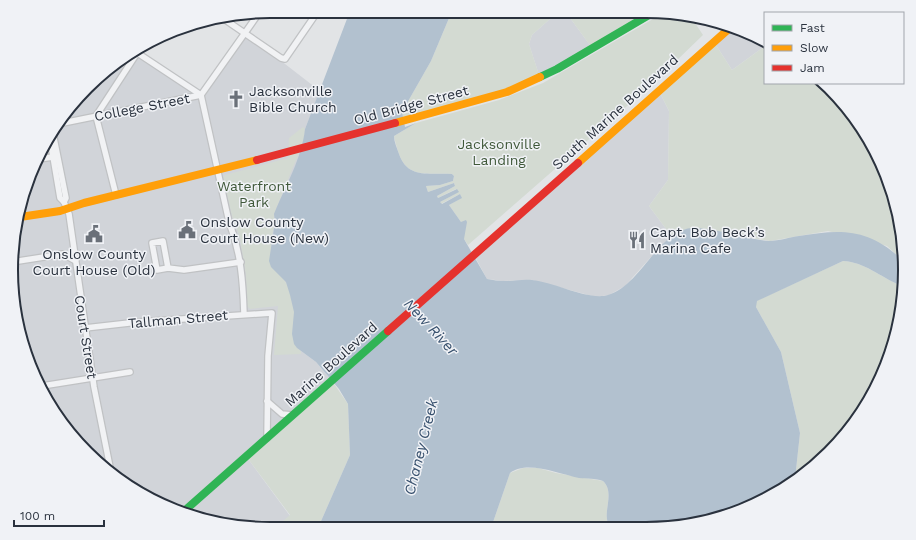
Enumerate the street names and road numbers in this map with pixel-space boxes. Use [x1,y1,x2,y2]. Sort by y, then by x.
street label: South Marine Boulevard [549,51,681,173]
street label: Old Bridge Street [352,82,470,128]
street label: College Street [93,90,191,124]
street label: Court Street [71,294,101,380]
street label: Tallman Street [127,307,229,331]
street label: Marine Boulevard [282,318,380,410]

